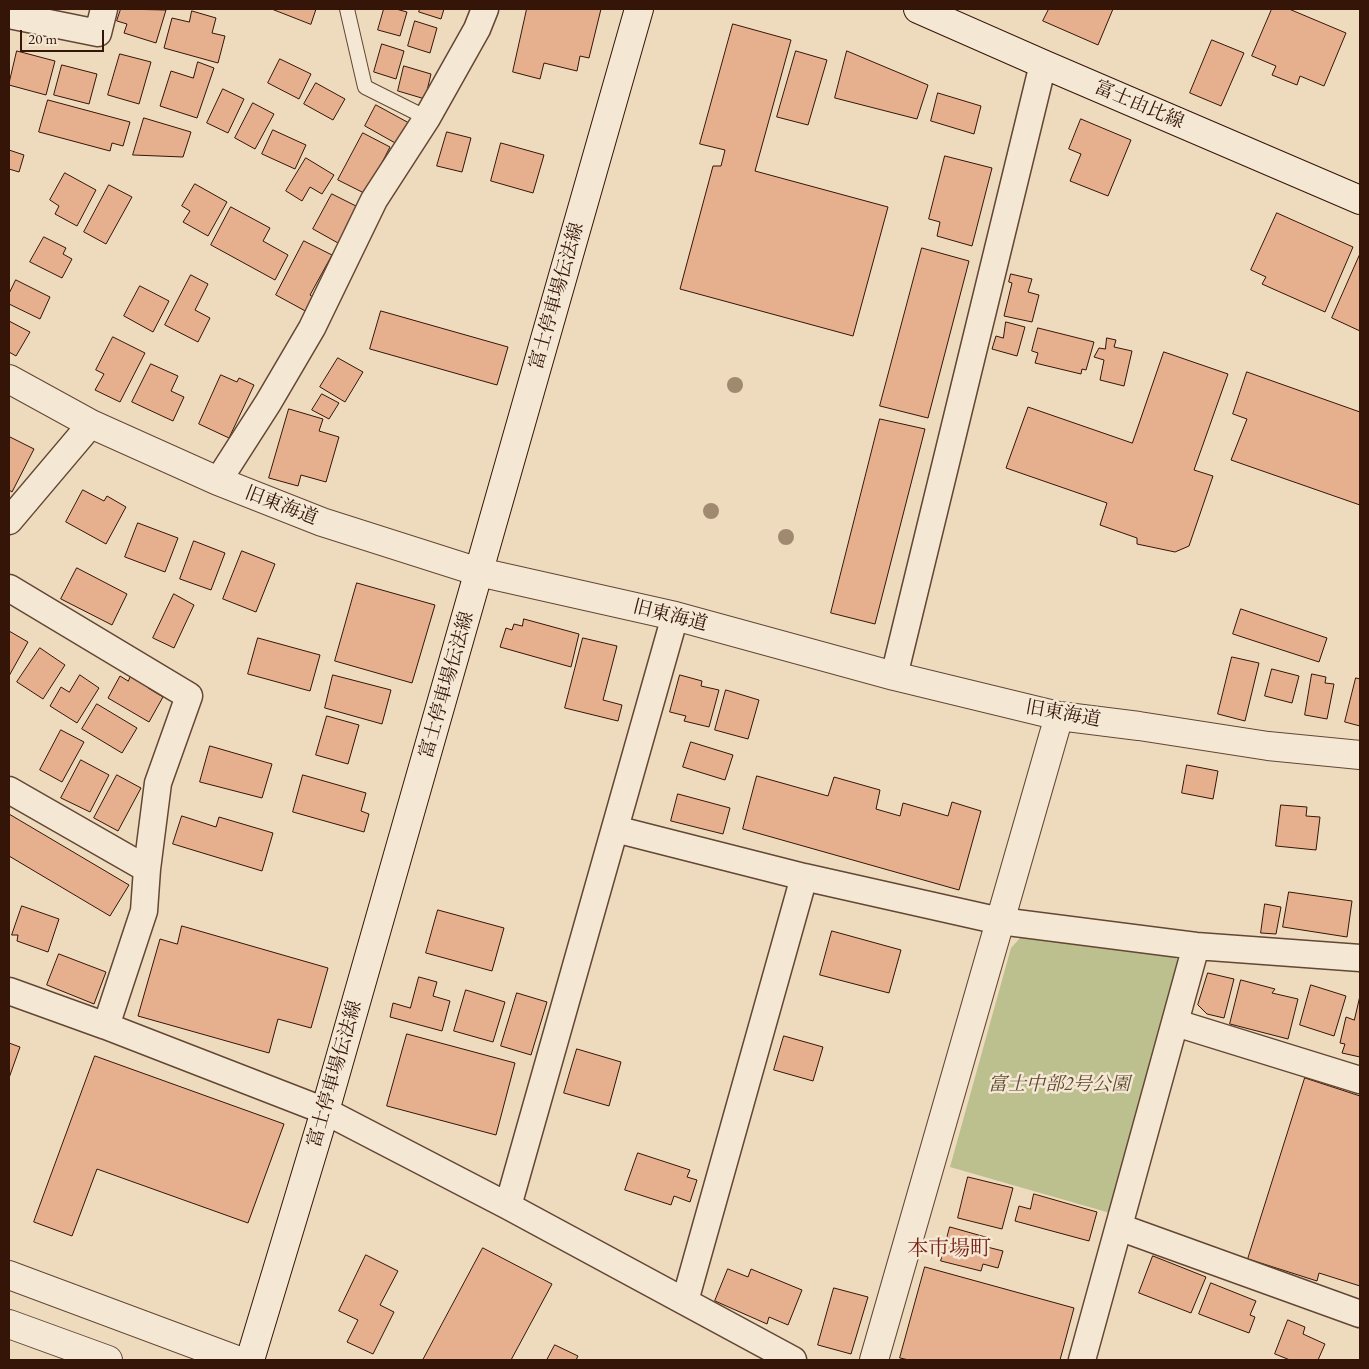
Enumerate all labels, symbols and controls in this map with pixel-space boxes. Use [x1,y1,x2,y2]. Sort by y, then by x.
scale bar [22,20,106,52]
text: 20 m [28,29,57,48]
street label: 富士由比線 [1091,76,1187,134]
street label: 富士停車場伝法線 [525,220,589,372]
street label: 旧東海道 [241,482,321,530]
street label: 旧東海道 [630,596,710,636]
street label: 富士停車場伝法線 [415,609,479,761]
street label: 旧東海道 [1024,696,1102,732]
street label: 富士停車場伝法線 [303,998,367,1150]
park label: 富士中部2号公園 [988,1074,1130,1096]
district label: 本市場町 [907,1236,991,1262]

